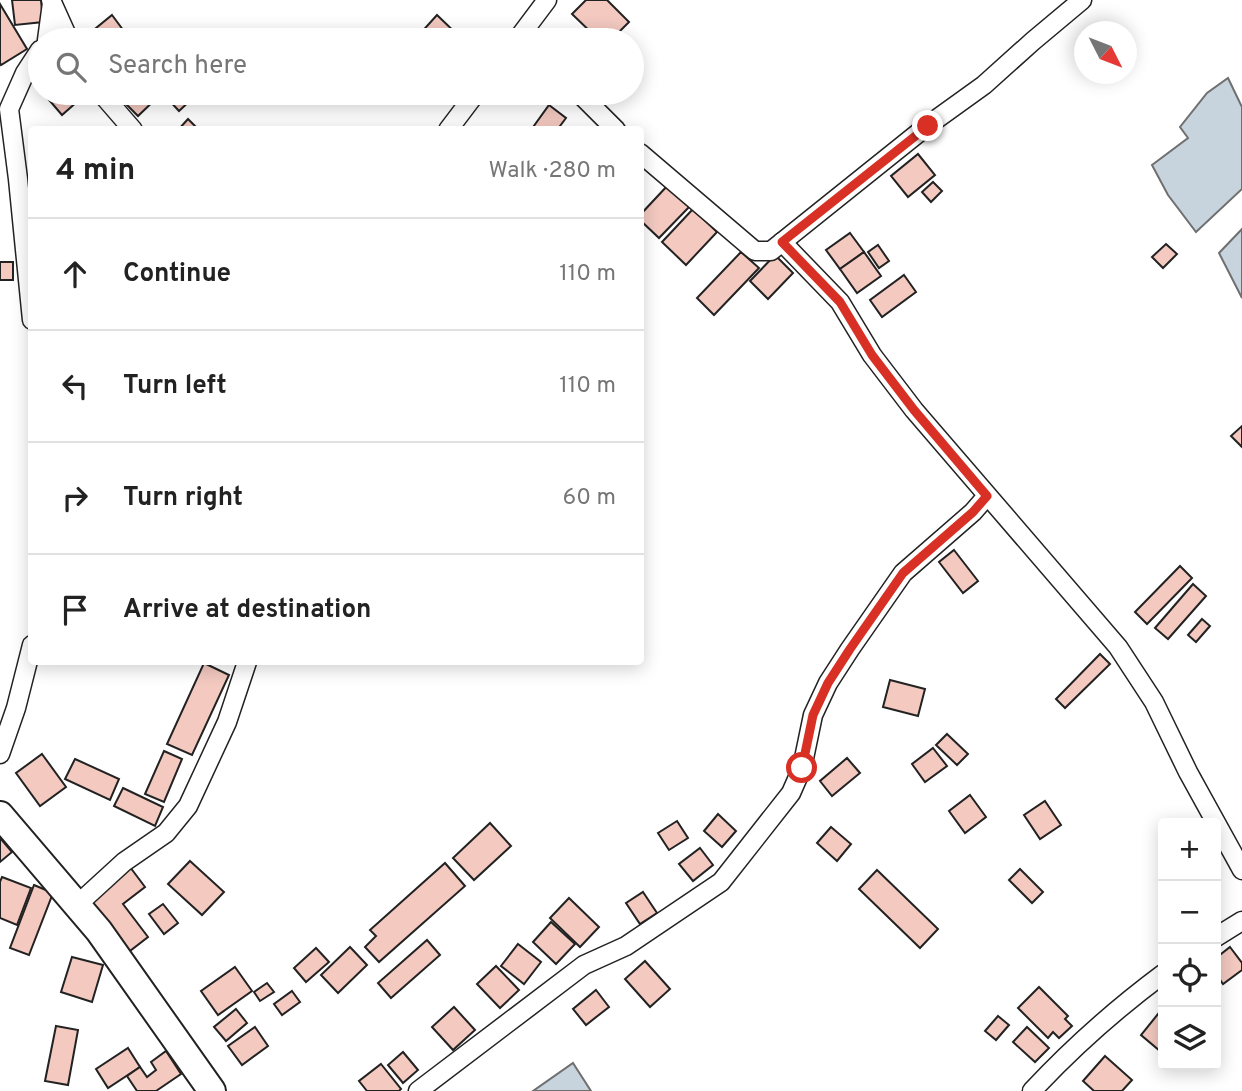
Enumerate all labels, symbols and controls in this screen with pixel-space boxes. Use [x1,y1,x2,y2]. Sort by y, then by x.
north arrow [1074,21,1137,84]
search box [28,28,644,105]
icon: search [52,48,90,86]
text: Search here [108,50,247,83]
route end [912,110,943,141]
text: 4 min [56,153,135,190]
text: Walk · 280 m [489,157,616,186]
icon: ahead [56,255,94,293]
text: Continue [123,258,231,291]
text: 110 m [559,260,616,289]
icon: left [56,367,94,405]
text: Turn left [123,370,227,403]
text: 110 m [559,372,616,401]
icon: right [56,479,94,517]
text: Turn right [123,482,243,515]
text: 60 m [563,484,616,513]
icon: arrive [56,591,94,629]
text: Arrive at destination [123,594,371,627]
route start [786,752,817,783]
map controls [1158,818,1221,1070]
button: + [1158,818,1221,881]
button: − [1158,881,1221,944]
button: locate [1158,944,1221,1007]
button: layers [1158,1007,1221,1070]

